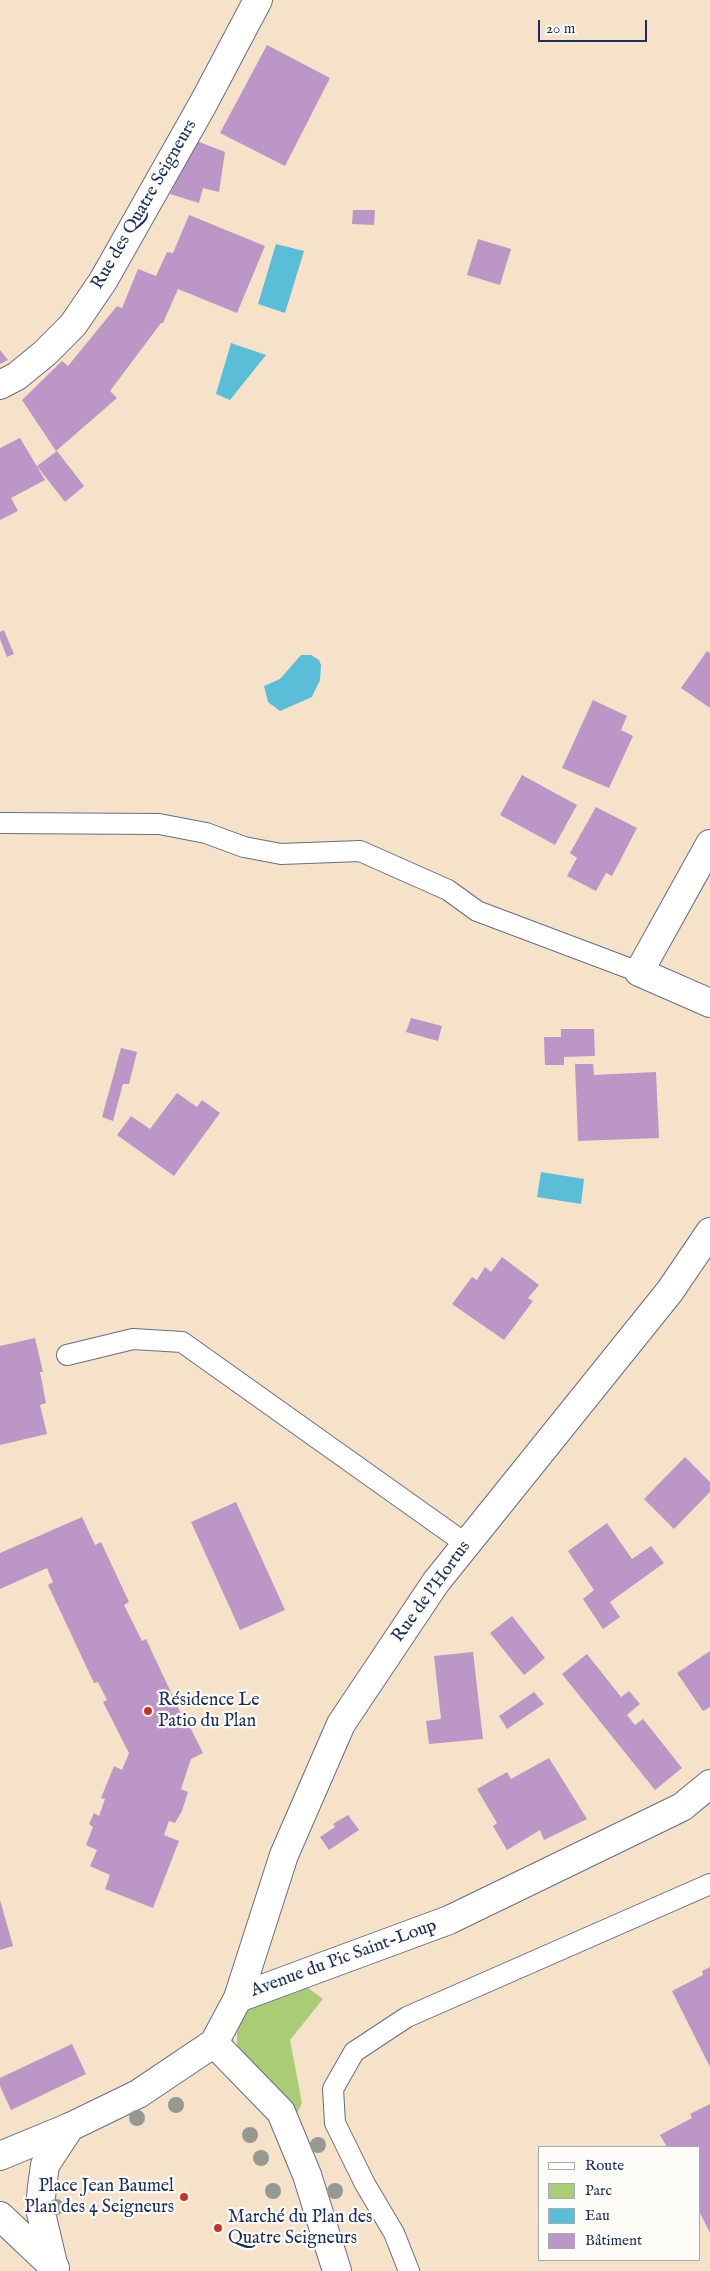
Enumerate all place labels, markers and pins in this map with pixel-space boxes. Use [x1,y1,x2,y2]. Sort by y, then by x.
place label: Résidence Le Patio du Plan [158,1690,260,1732]
marker: Résidence Le Patio du Plan [142,1705,154,1717]
place label: Place Jean Baumel Plan des 4 Seigneurs [24,2176,174,2218]
marker: Place Jean Baumel Plan des 4 Seigneurs [178,2191,190,2203]
place label: Marché du Plan des Quatre Seigneurs [228,2207,372,2250]
marker: Marché du Plan des Quatre Seigneurs [212,2222,224,2234]

